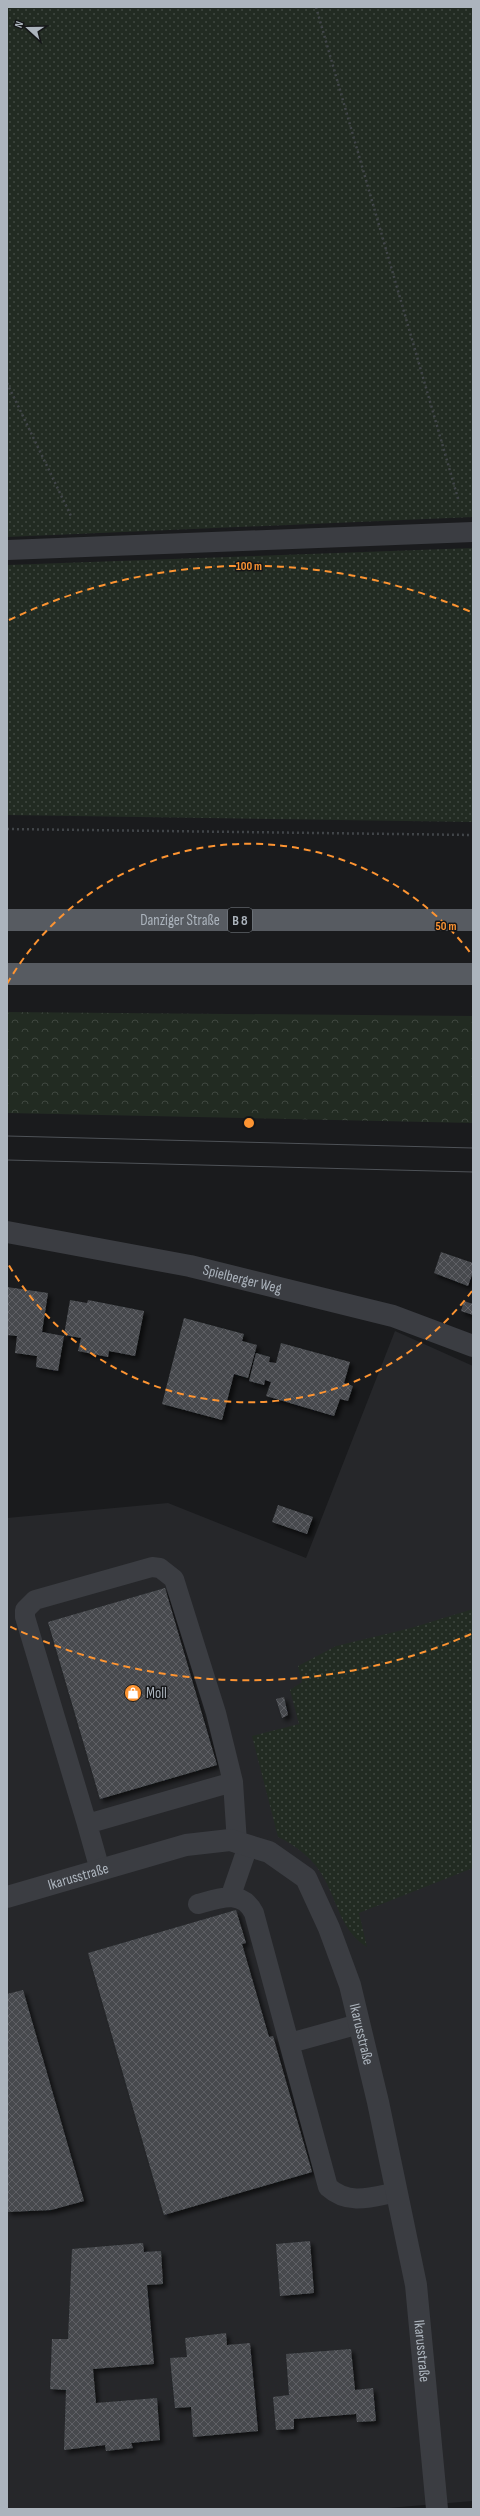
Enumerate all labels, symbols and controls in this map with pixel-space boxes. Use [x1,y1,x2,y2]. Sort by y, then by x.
north arrow [8,8,48,48]
text: N [12,19,26,30]
text: 100 m [236,559,262,574]
road number: B 8 [228,908,252,932]
street label: Danziger Straße [140,911,220,930]
text: 50 m [436,919,456,934]
centre of rings [242,1116,256,1130]
street label: Spielberger Weg [201,1260,284,1298]
shop icon: Moll [123,1683,143,1703]
place label: Moll [146,1684,167,1703]
street label: Ikarusstraße [46,1859,111,1895]
street label: Ikarusstraße [345,2002,378,2067]
street label: Ikarusstraße [409,2319,434,2383]

